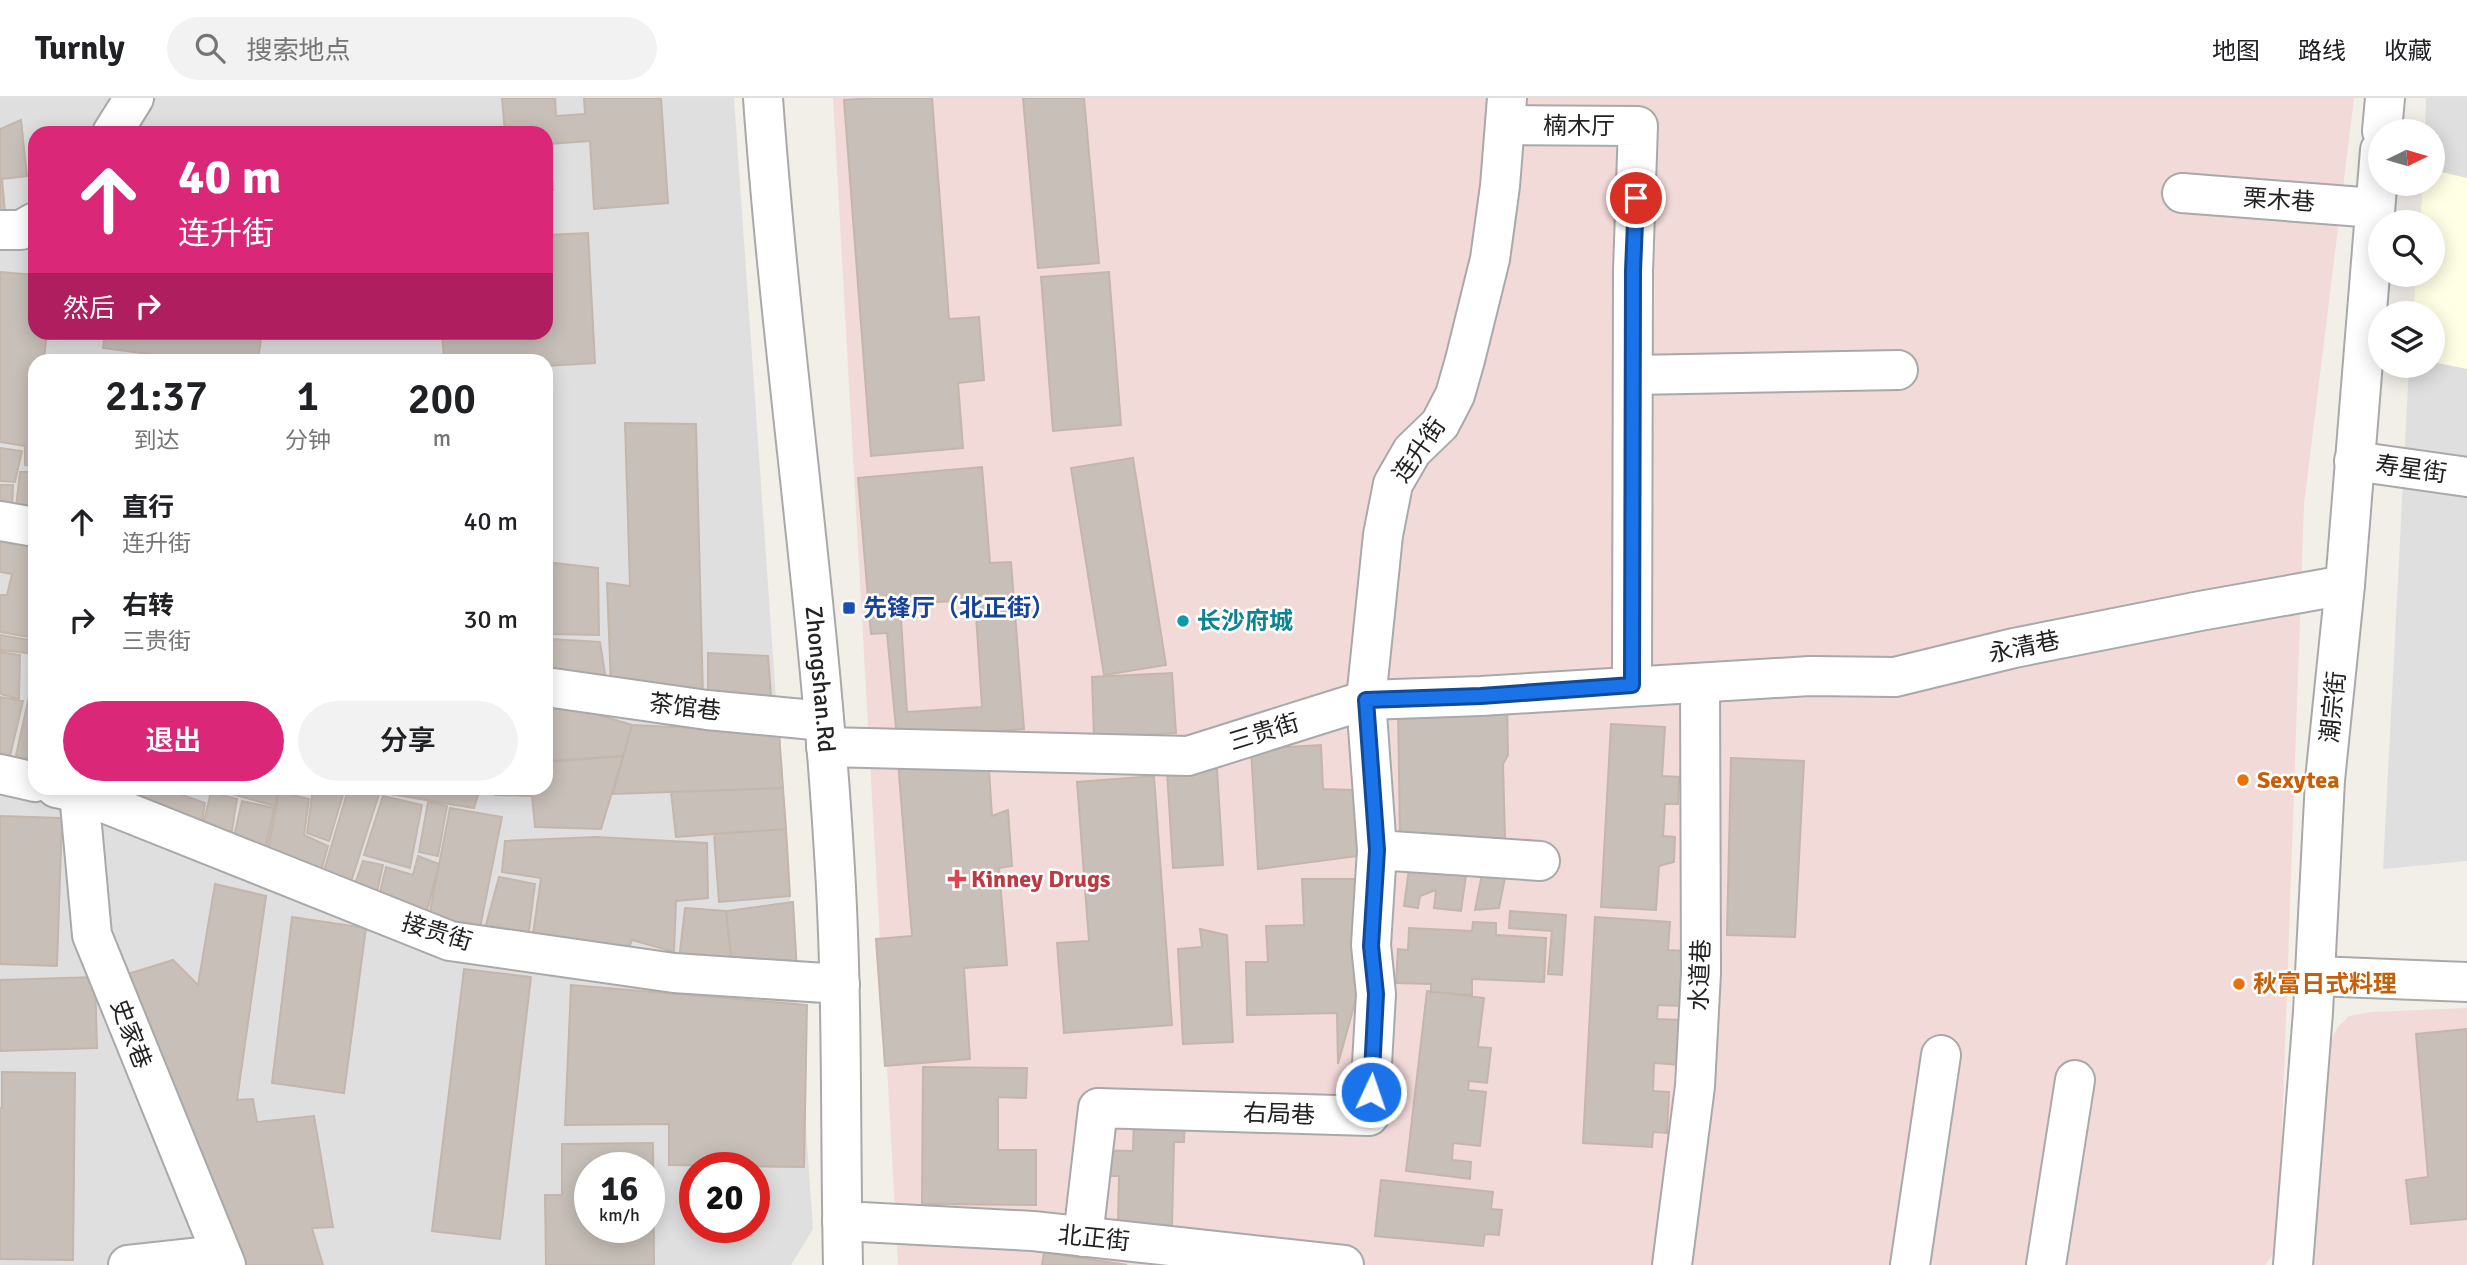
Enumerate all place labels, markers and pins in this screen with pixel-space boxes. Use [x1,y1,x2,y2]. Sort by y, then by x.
pin [1606,168,1666,228]
place label: 先锋厅（北正街） [863,593,1055,623]
marker: 先锋厅（北正街） [841,600,857,616]
place label: 长沙府城 [1197,606,1293,636]
marker: 长沙府城 [1175,613,1191,629]
place label: Sexytea [2257,765,2340,795]
marker: Sexytea [2235,772,2251,788]
place label: Kinney Drugs [971,864,1111,894]
marker: Kinney Drugs [949,871,965,887]
place label: 秋富日式料理 [2253,969,2397,999]
marker: 秋富日式料理 [2231,976,2247,992]

